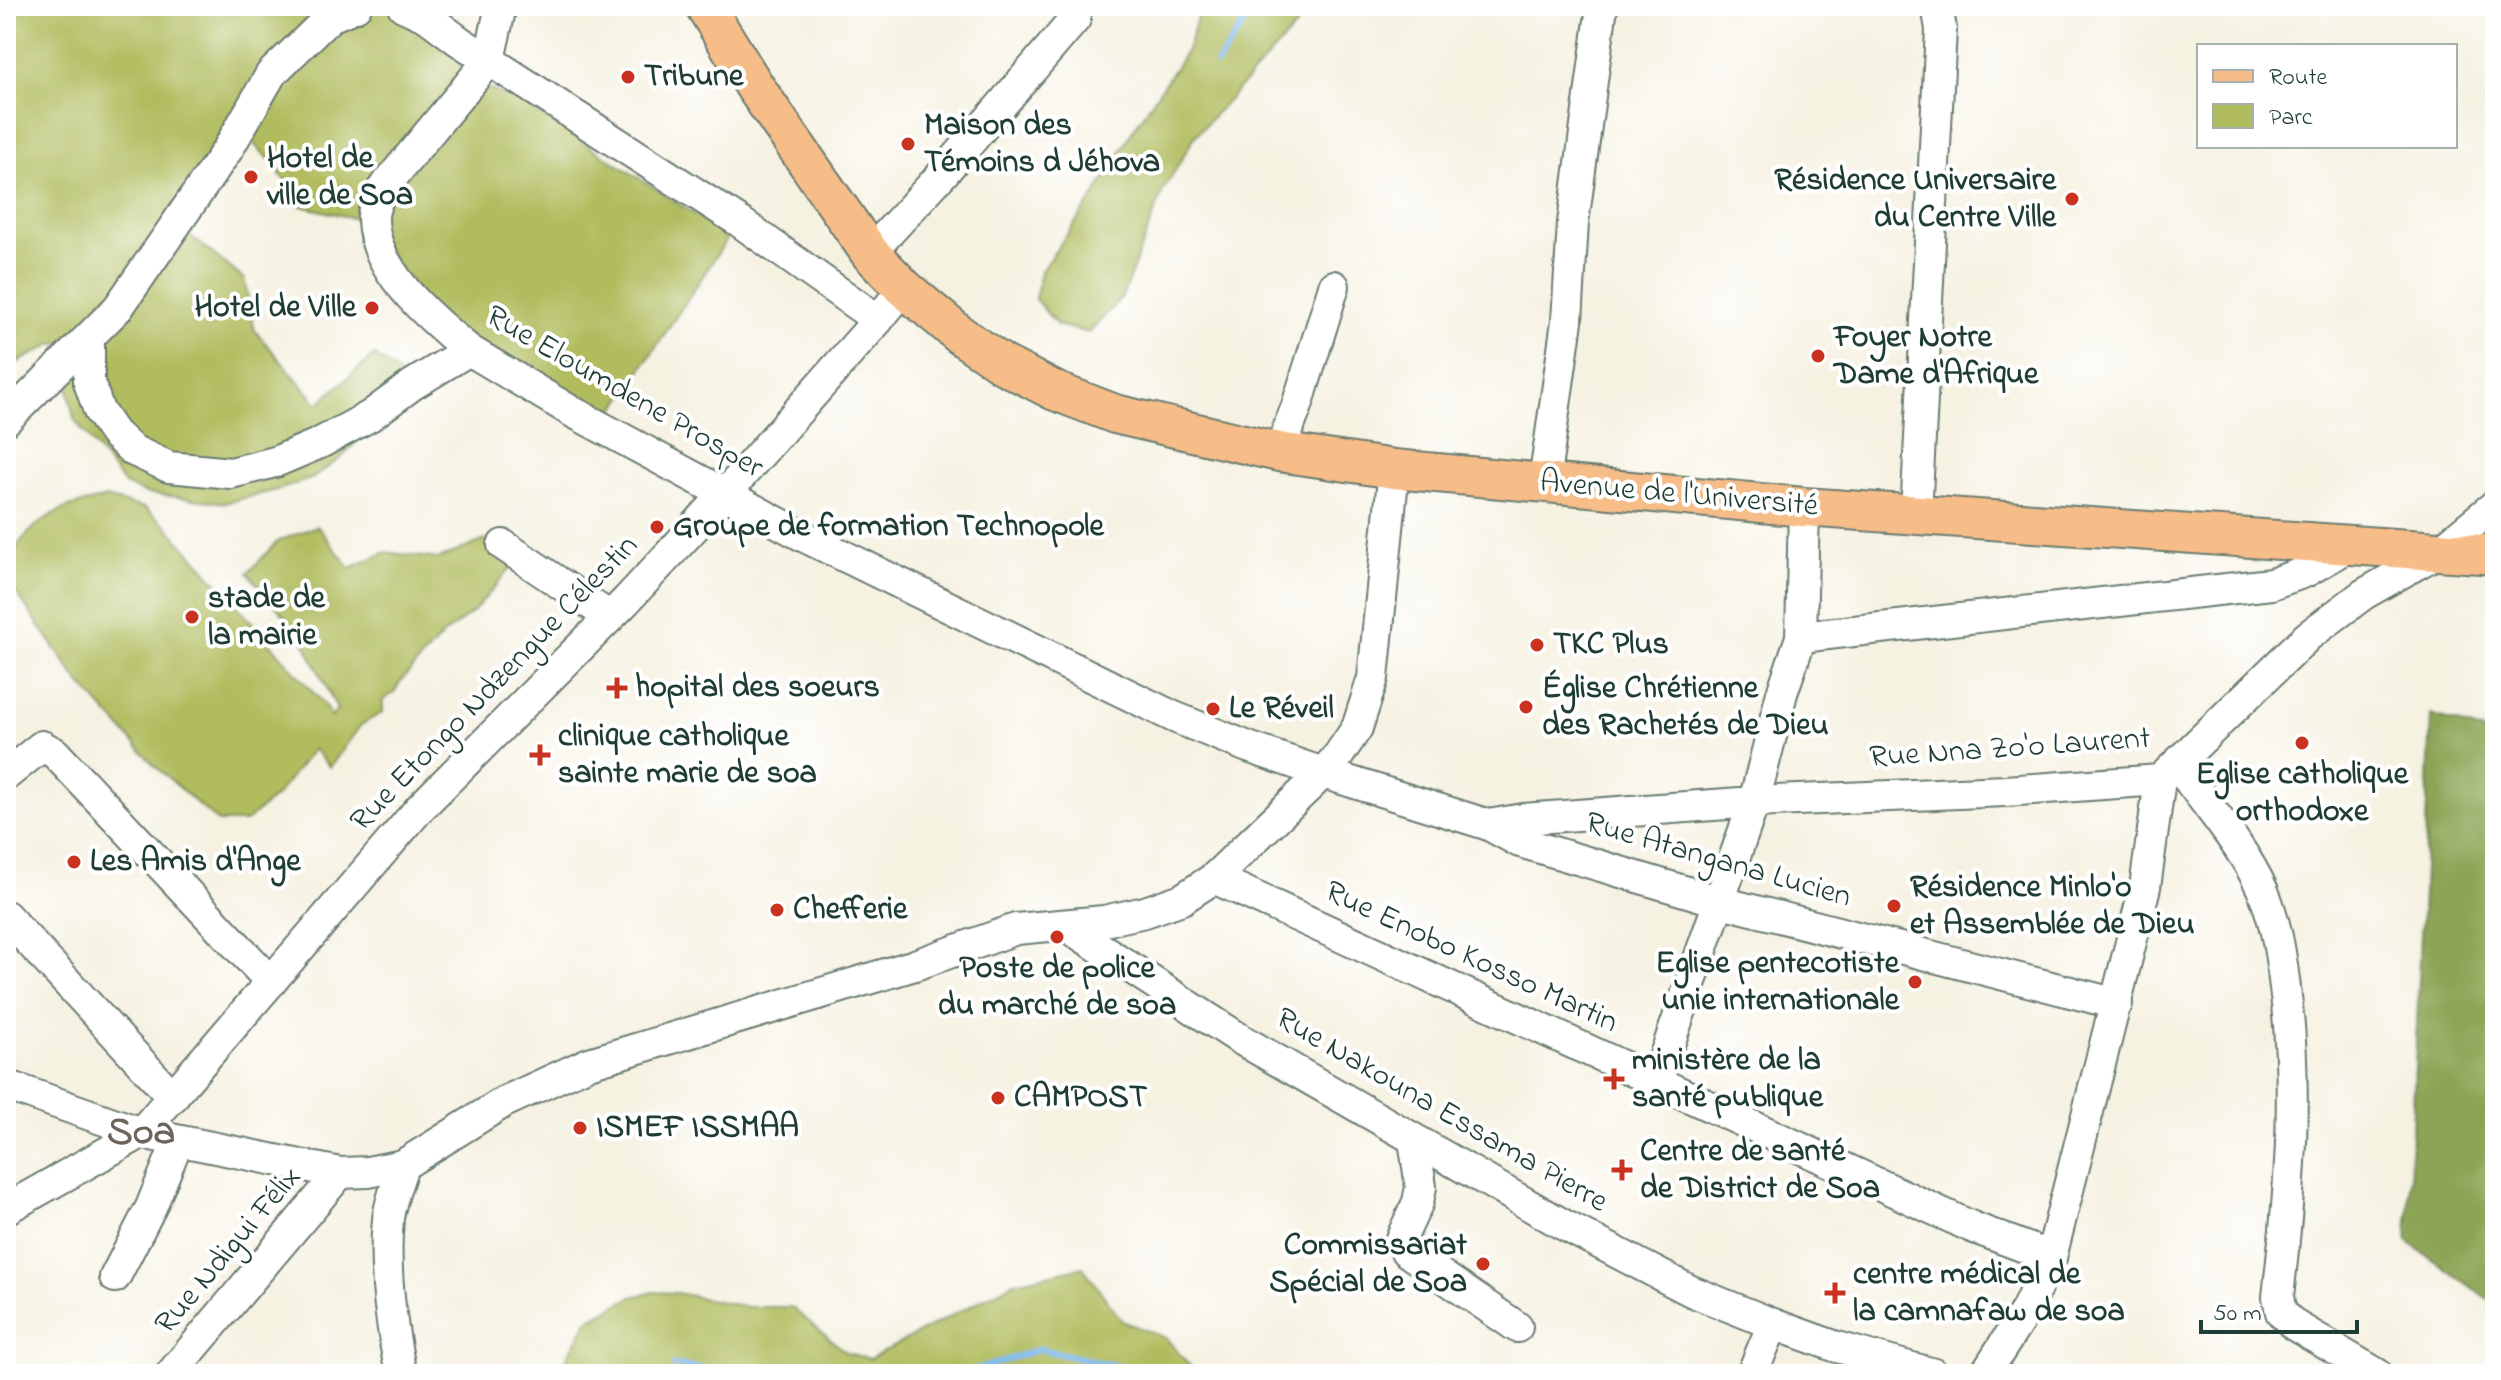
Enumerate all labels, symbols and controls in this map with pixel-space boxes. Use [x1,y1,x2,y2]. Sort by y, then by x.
legend [2197,44,2457,148]
place label: Tribune [644,54,745,101]
text: Route [2269,61,2327,96]
marker: Tribune [619,68,637,86]
text: Parc [2269,101,2313,136]
place label: Maison des Témoins d Jéhova [924,103,1160,187]
marker: Maison des Témoins d Jéhova [899,135,917,153]
place label: Hotel de ville de Soa [266,136,413,220]
place label: Résidence Universaire du Centre Ville [1774,158,2058,242]
marker: Hotel de ville de Soa [242,168,260,186]
marker: Résidence Universaire du Centre Ville [2063,190,2081,208]
place label: Hotel de Ville [194,285,358,332]
street label: Rue Eloumdene Prosper [476,294,772,492]
marker: Hotel de Ville [363,299,381,317]
place label: Foyer Notre Dame d'Afrique [1832,315,2040,399]
marker: Foyer Notre Dame d'Afrique [1809,347,1827,365]
street label: Avenue de l'Université [1538,459,1821,531]
place label: Groupe de formation Technopole [673,504,1105,551]
marker: Groupe de formation Technopole [648,518,666,536]
street label: Rue Etongo Ndzengue Célestin [340,524,650,844]
place label: stade de la mairie [208,576,327,660]
marker: stade de la mairie [183,608,201,626]
place label: TKC Plus [1553,622,1669,669]
marker: TKC Plus [1528,636,1546,654]
place label: hopital des soeurs [635,665,880,712]
place label: Église Chrétienne des Rachetés de Dieu [1542,666,1829,750]
marker: hopital des soeurs [606,677,628,699]
place label: Le Réveil [1229,686,1334,733]
marker: Église Chrétienne des Rachetés de Dieu [1517,698,1535,716]
marker: Le Réveil [1204,700,1222,718]
place label: clinique catholique sainte marie de soa [558,714,817,798]
street label: Rue Nna Zo'o Laurent [1868,716,2152,782]
marker: Eglise catholique orthodoxe [2293,734,2311,752]
marker: clinique catholique sainte marie de soa [529,744,551,766]
place label: Eglise catholique orthodoxe [2196,752,2410,836]
street label: Rue Atangana Lucien [1580,801,1856,921]
place label: Les Amis d'Ange [90,839,302,887]
marker: Les Amis d'Ange [65,853,83,871]
place label: Résidence Minlo'o et Assemblée de Dieu [1910,865,2195,949]
street label: Rue Enobo Kosso Martin [1317,869,1625,1047]
place label: Chefferie [793,887,909,934]
marker: Résidence Minlo'o et Assemblée de Dieu [1885,897,1903,915]
marker: Chefferie [768,901,786,919]
marker: Poste de police du marché de soa [1048,928,1066,946]
place label: Eglise pentecotiste unie internationale [1655,941,1901,1025]
place label: Poste de police du marché de soa [938,946,1176,1030]
marker: Eglise pentecotiste unie internationale [1906,973,1924,991]
street label: Rue Nakouna Essama Pierre [1266,996,1617,1226]
place label: ministère de la santé publique [1632,1038,1825,1122]
marker: ministère de la santé publique [1603,1068,1625,1090]
place label: CAMPOST [1014,1075,1148,1122]
marker: CAMPOST [989,1089,1007,1107]
district label: Soa [107,1104,175,1163]
place label: ISMEF ISSMAA [596,1105,799,1152]
marker: ISMEF ISSMAA [571,1119,589,1137]
place label: Centre de santé de District de Soa [1640,1129,1880,1213]
street label: Rue Ndigui Félix [144,1156,314,1346]
marker: Centre de santé de District de Soa [1611,1159,1633,1181]
place label: Commissariat Spécial de Soa [1269,1223,1467,1307]
place label: centre médical de la camnafaw de soa [1853,1252,2125,1336]
marker: Commissariat Spécial de Soa [1474,1255,1492,1273]
marker: centre médical de la camnafaw de soa [1824,1282,1846,1304]
scale bar [2201,1284,2357,1334]
text: 50 m [2213,1297,2262,1332]

